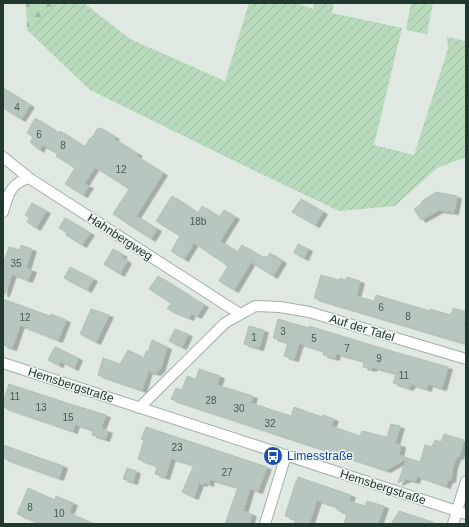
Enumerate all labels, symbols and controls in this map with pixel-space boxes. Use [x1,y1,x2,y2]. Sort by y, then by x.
house number: 4 [14,102,20,113]
house number: 6 [36,129,42,140]
house number: 8 [60,140,66,151]
house number: 12 [115,164,127,175]
street label: Hahnbergweg [85,211,155,263]
house number: 18b [190,216,207,227]
house number: 35 [10,258,22,269]
house number: 6 [378,302,384,313]
street label: Auf der Tafel [328,311,396,345]
house number: 8 [405,311,411,322]
house number: 12 [19,312,31,323]
house number: 3 [280,326,286,337]
house number: 1 [251,332,257,343]
house number: 5 [311,333,317,344]
house number: 7 [344,343,350,354]
house number: 9 [376,353,382,364]
street label: Hemsbergstraße [26,365,116,406]
house number: 11 [399,370,410,381]
house number: 11 [10,391,21,402]
house number: 28 [205,395,217,406]
house number: 13 [35,402,47,413]
house number: 30 [233,403,245,414]
house number: 15 [62,412,74,423]
house number: 32 [264,418,276,429]
house number: 23 [171,442,183,453]
bus stop icon: Limesstraße [262,445,284,467]
place label: Limesstraße [287,449,353,463]
house number: 27 [221,467,233,478]
street label: Hemsbergstraße [338,467,428,508]
house number: 8 [27,502,33,513]
house number: 10 [53,508,65,519]

